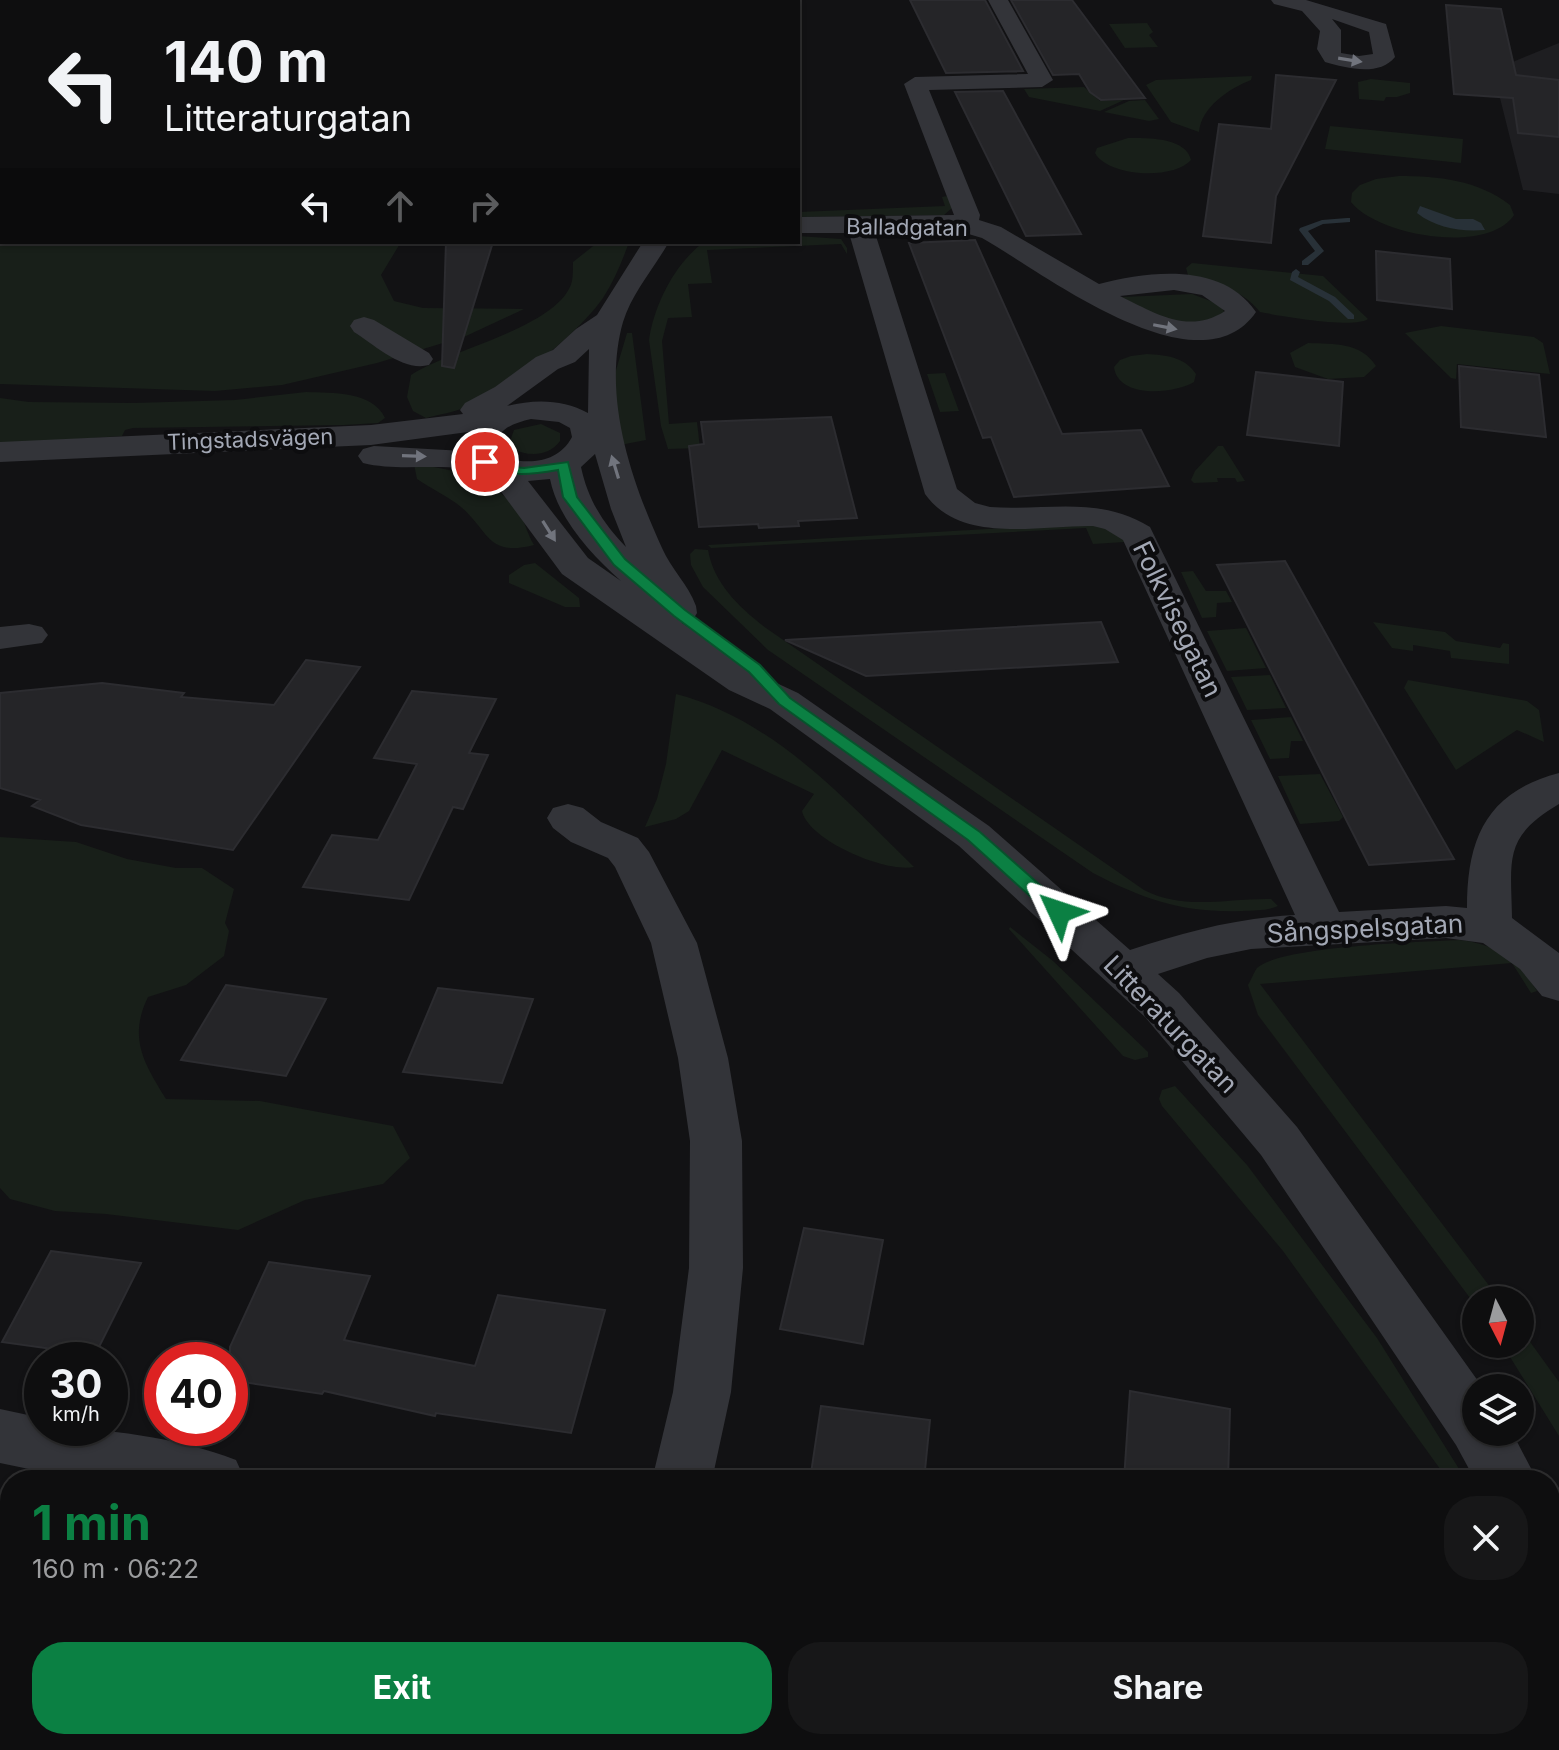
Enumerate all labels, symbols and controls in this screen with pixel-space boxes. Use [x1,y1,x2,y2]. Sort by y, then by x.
text: 140 m [164,28,328,96]
icon: left [32,32,136,136]
one-way arrow [1338,54,1363,67]
text: Litteraturgatan [164,96,412,140]
icon: left [294,184,338,228]
icon: ahead [378,184,422,228]
icon: right [462,184,506,228]
street label: Balladgatan [846,213,968,241]
one-way arrow [1153,321,1178,334]
street label: Tingstadsvägen [166,423,334,455]
pin [451,428,519,496]
icon: arrive [463,440,507,484]
one-way arrow [402,450,427,463]
one-way arrow [608,454,621,478]
one-way arrow [542,521,557,542]
street label: Folkvisegatan [1127,536,1229,702]
position arrow [1017,870,1101,954]
street label: Sångspelsgatan [1266,907,1464,949]
street label: Litteraturgatan [1098,949,1244,1099]
north arrow [1462,1286,1534,1358]
map controls [1462,1286,1534,1446]
speed limit sign: 40 [144,1342,248,1446]
text: 30 [50,1359,102,1408]
button: layers [1462,1374,1534,1446]
text: km/h [52,1402,100,1426]
text: 1 min [32,1493,151,1552]
button: close [1444,1496,1528,1580]
text: 160 m · 06:22 [32,1553,199,1584]
button: Exit [32,1642,772,1734]
button: Share [788,1642,1528,1734]

